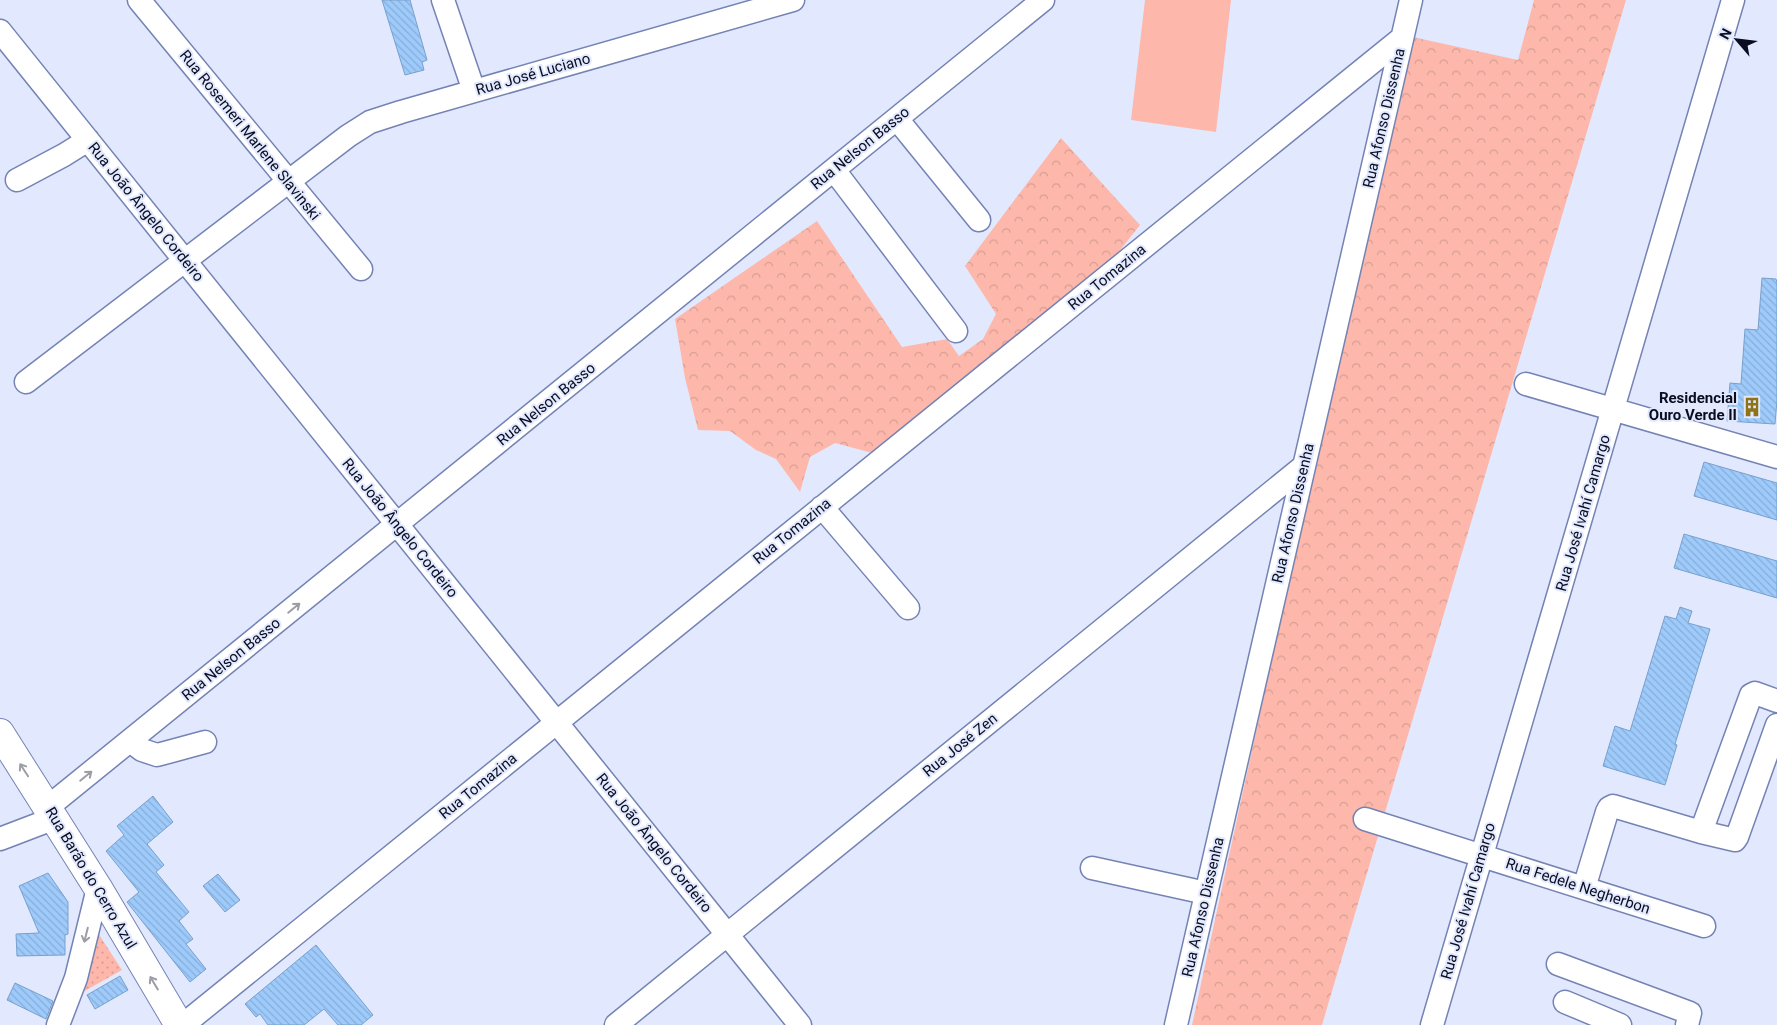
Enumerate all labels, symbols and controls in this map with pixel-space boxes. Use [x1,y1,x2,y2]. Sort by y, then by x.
north arrow [1712,15,1762,65]
text: N [1716,26,1735,42]
street label: Rua Afonso Dissenha [1359,46,1409,190]
street label: Rua Rosemeri Marlene Slavinski [176,47,324,223]
street label: Rua José Luciano [474,49,592,99]
street label: Rua Nelson Basso [807,103,913,193]
street label: Rua João Ângelo Cordeiro [84,139,208,285]
street label: Rua Tomazina [1065,240,1149,314]
street label: Rua Nelson Basso [493,359,599,449]
place label: Residencial Ouro Verde II [1649,389,1737,424]
building icon: Residencial Ouro Verde II [1741,396,1763,418]
street label: Rua José Ivahí Camargo [1552,433,1614,593]
street label: Rua Afonso Dissenha [1268,441,1318,585]
street label: Rua João Ângelo Cordeiro [338,455,462,601]
street label: Rua Tomazina [750,494,834,568]
one-way arrow [287,603,300,614]
street label: Rua Nelson Basso [178,614,284,704]
street label: Rua José Zen [919,709,1001,781]
street label: Rua Tomazina [436,749,520,823]
one-way arrow [19,764,29,778]
street label: Rua João Ângelo Cordeiro [592,770,716,916]
one-way arrow [79,771,92,782]
street label: Rua Barão do Cerro Azul [42,804,140,952]
street label: Rua José Ivahí Camargo [1437,821,1499,981]
street label: Rua Afonso Dissenha [1178,835,1228,979]
street label: Rua Fedele Negherbon [1503,854,1653,918]
one-way arrow [81,927,91,943]
one-way arrow [149,976,159,991]

